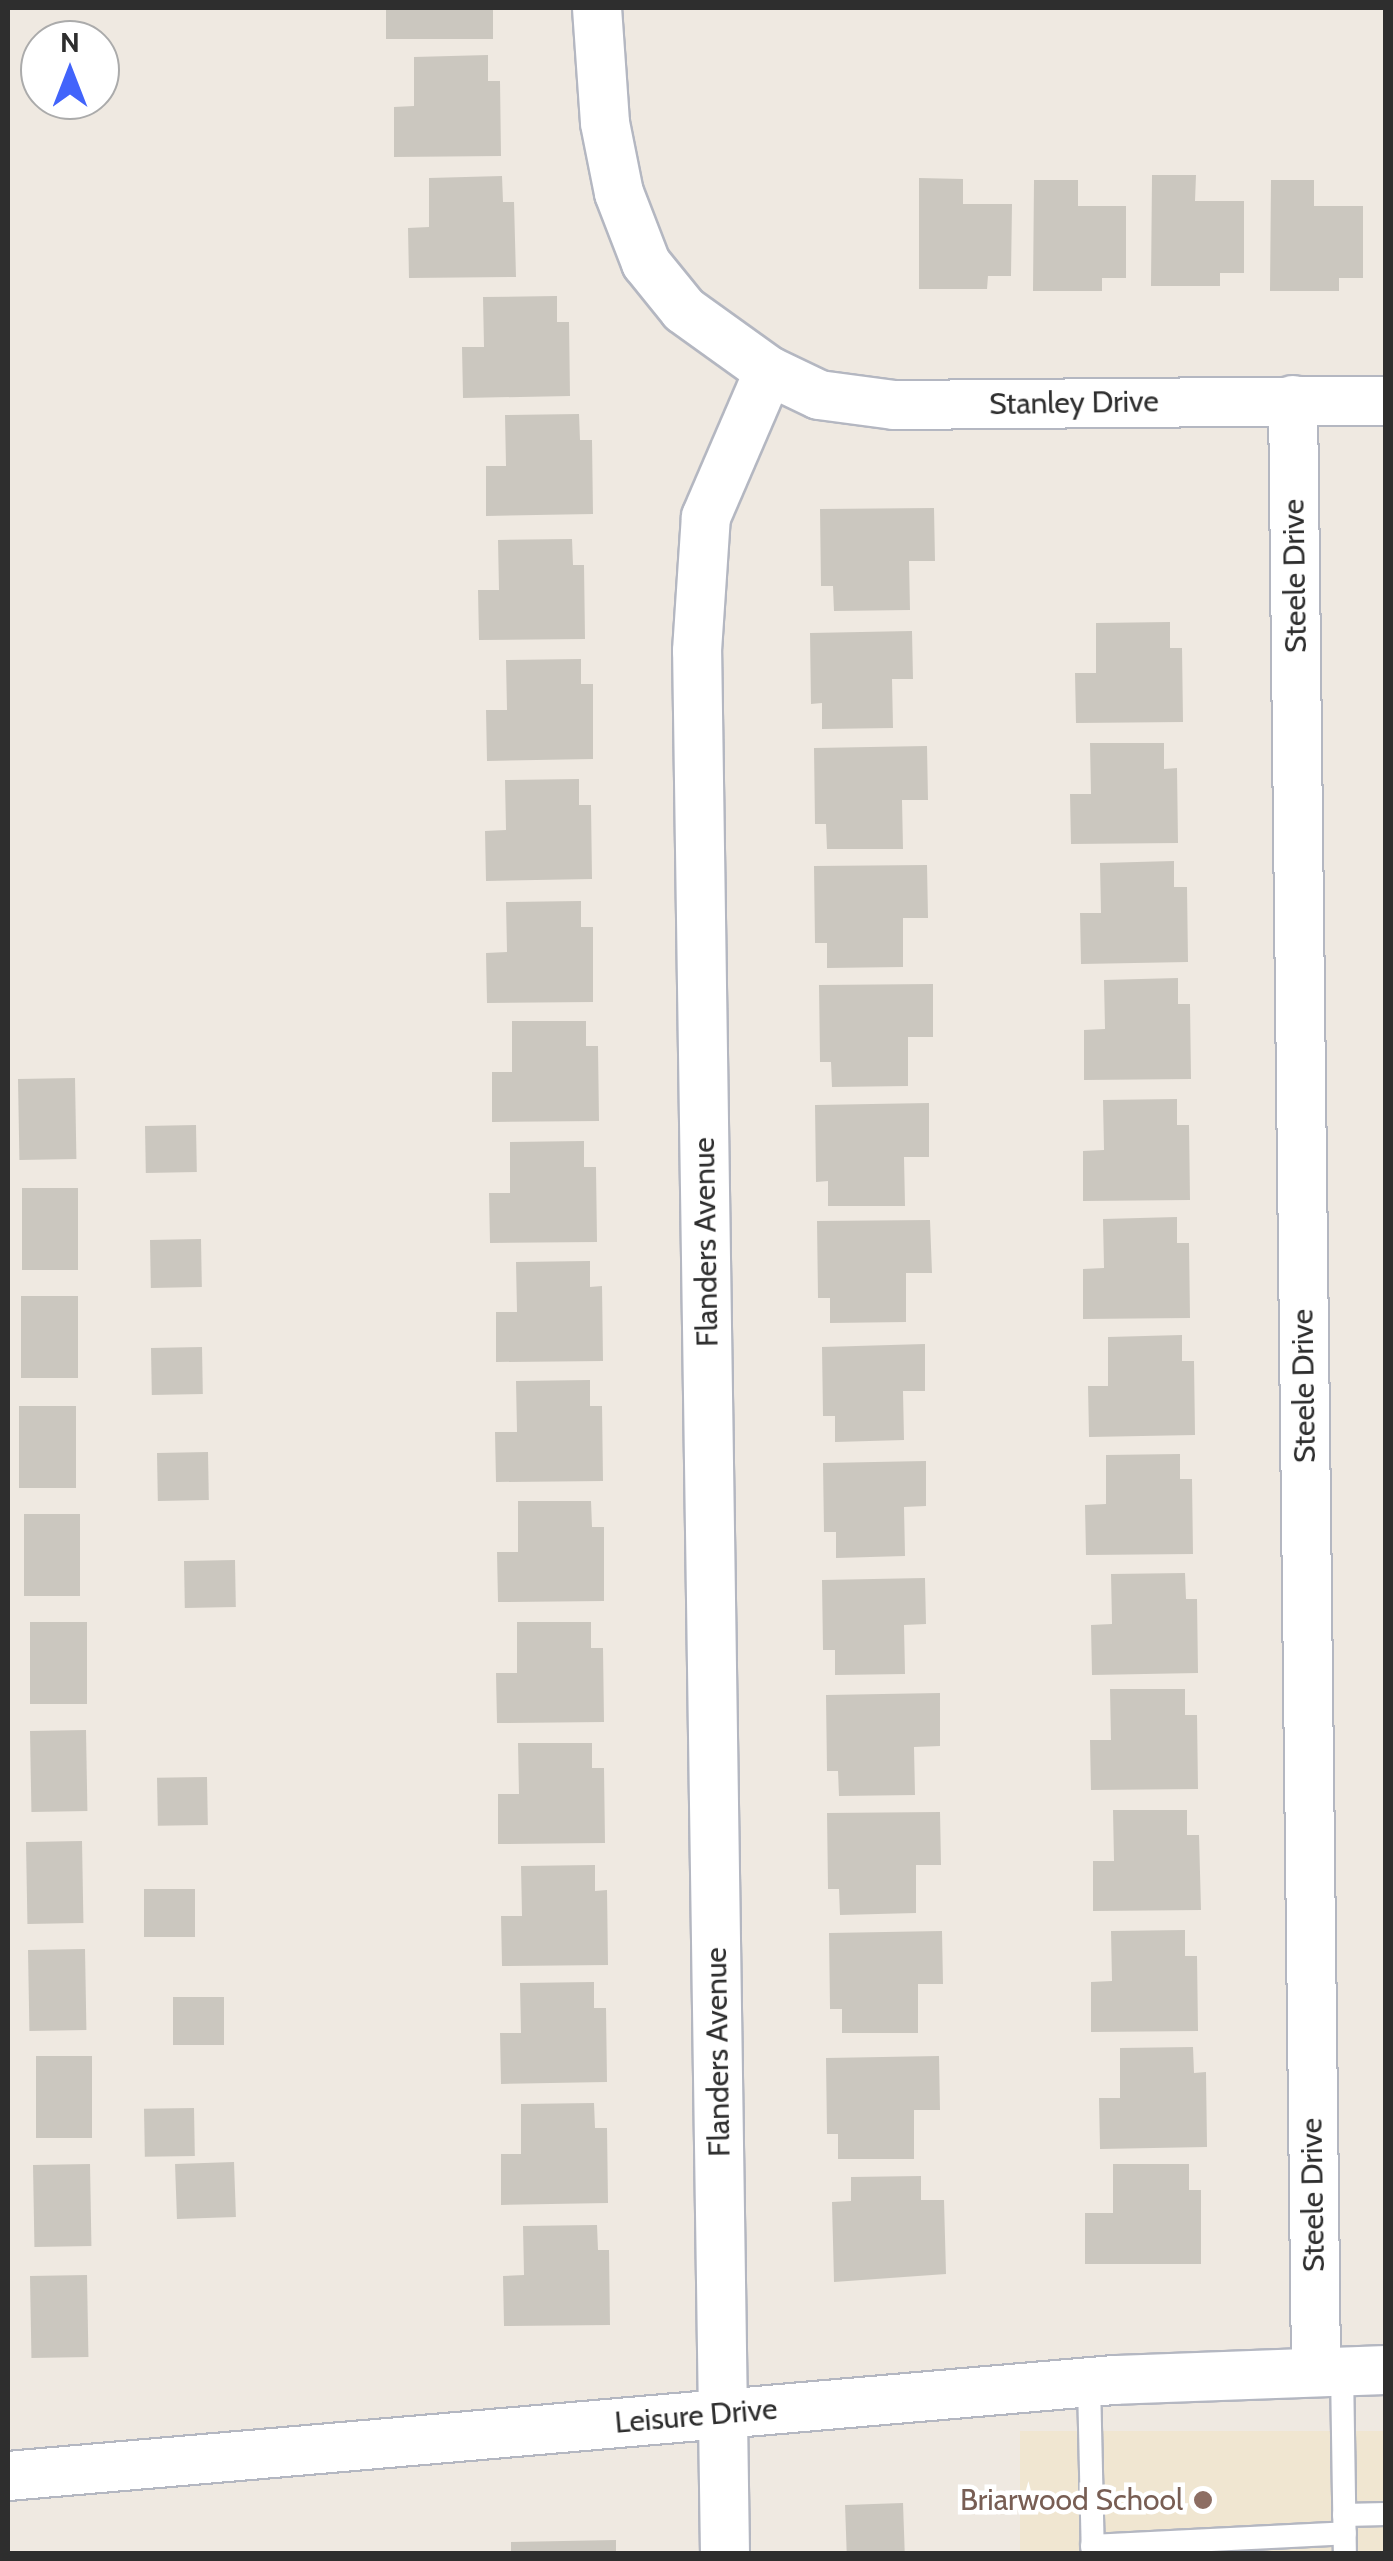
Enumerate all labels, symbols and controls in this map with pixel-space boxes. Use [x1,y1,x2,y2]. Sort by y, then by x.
north arrow [20,20,120,120]
text: N [60,25,80,59]
street label: Stanley Drive [989,384,1159,422]
street label: Steele Drive [1276,499,1314,653]
street label: Flanders Avenue [686,1137,726,1347]
street label: Steele Drive [1285,1309,1323,1463]
street label: Flanders Avenue [698,1947,738,2157]
street label: Steele Drive [1294,2118,1332,2272]
street label: Leisure Drive [613,2391,779,2441]
place label: Briarwood School [960,2482,1183,2518]
marker: Briarwood School [1192,2489,1214,2511]

